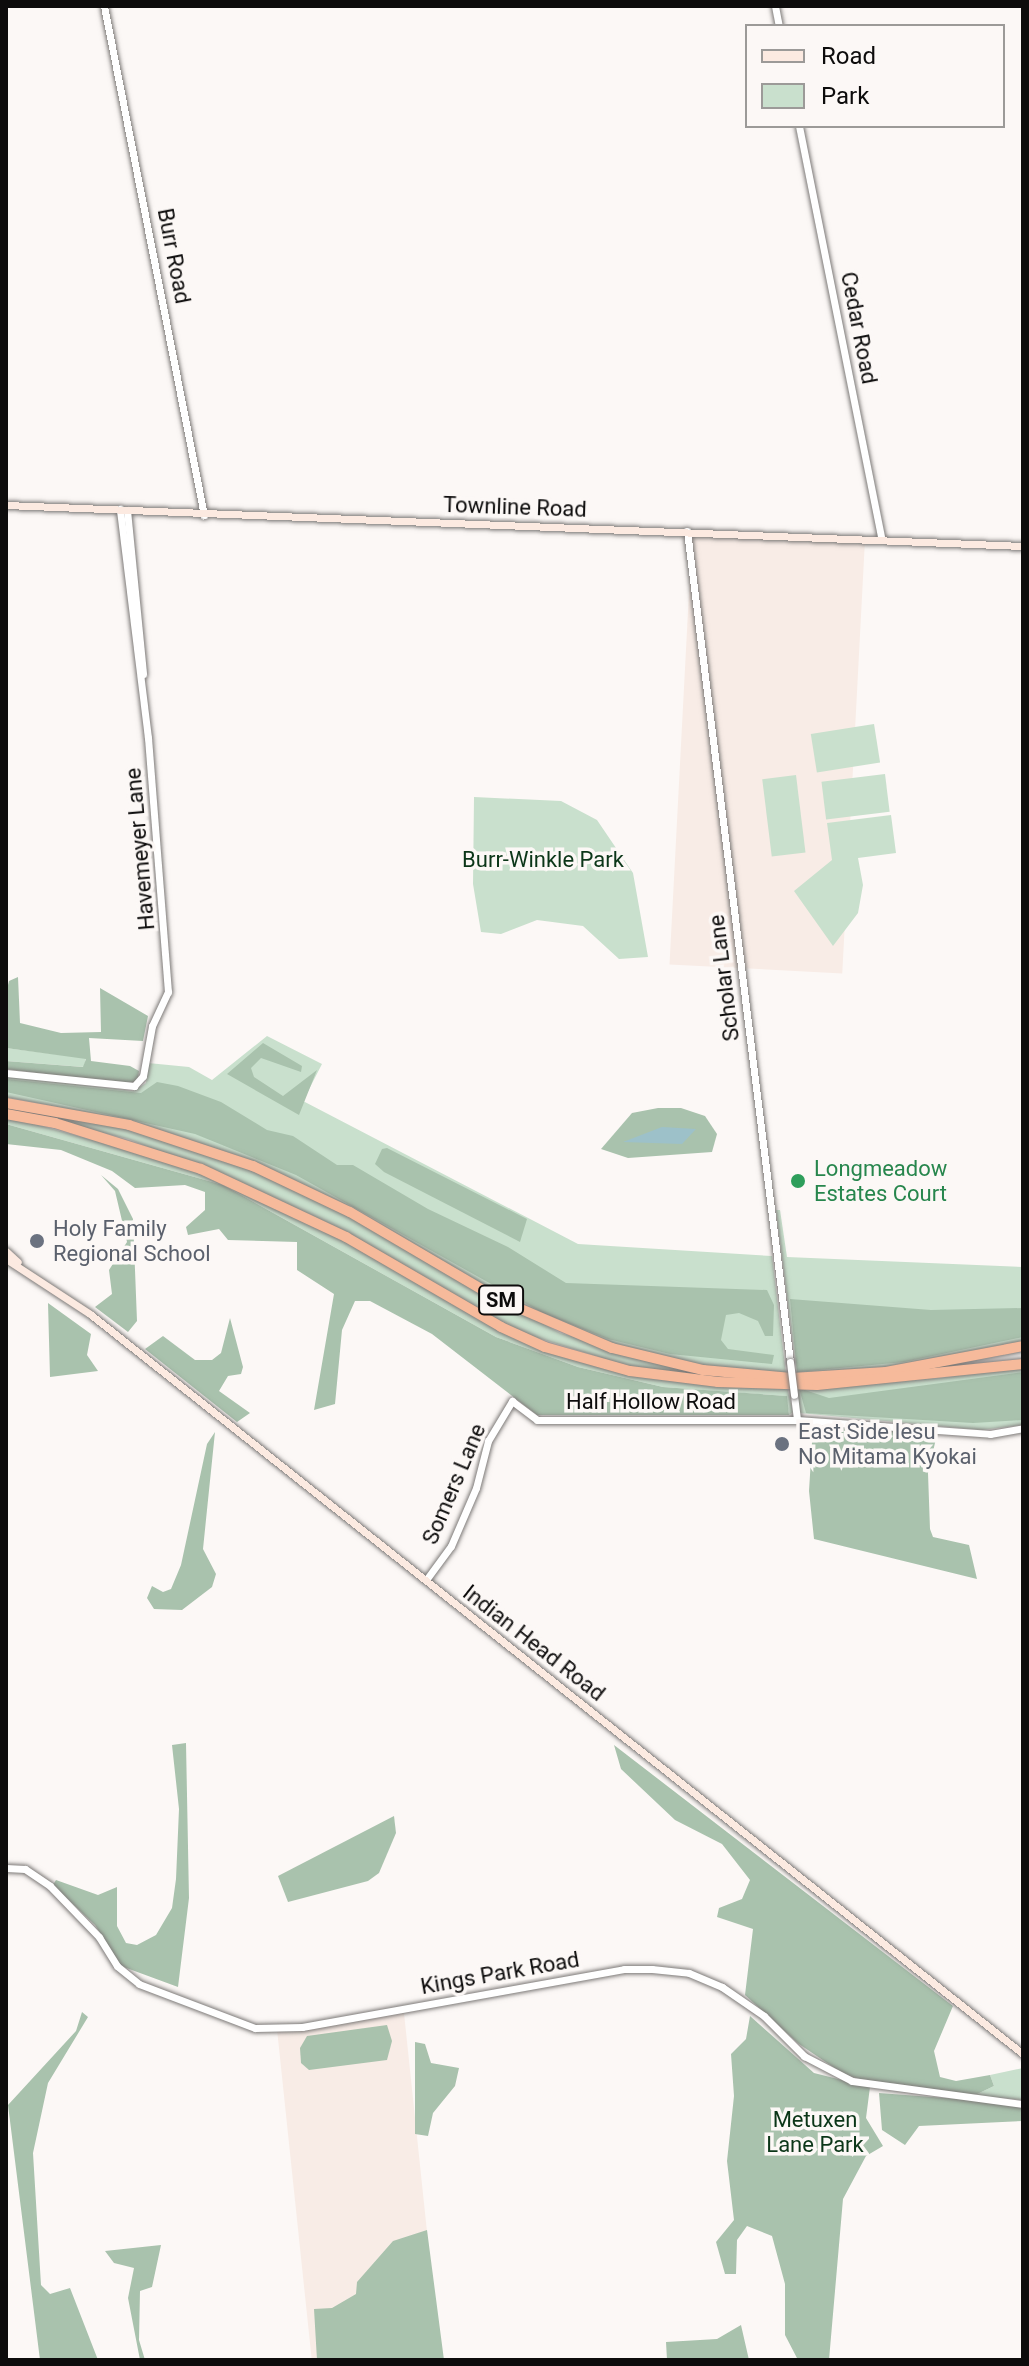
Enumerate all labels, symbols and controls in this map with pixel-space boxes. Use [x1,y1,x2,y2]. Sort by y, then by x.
legend [745,24,1005,128]
text: Road [821,42,876,70]
text: Park [821,82,869,110]
street label: Burr Road [152,206,196,306]
street label: Cedar Road [835,270,883,386]
street label: Townline Road [443,491,587,523]
street label: Havemeyer Lane [120,767,160,931]
park label: Burr-Winkle Park [462,847,624,873]
street label: Scholar Lane [703,913,745,1043]
place label: Longmeadow Estates Court [814,1155,947,1206]
marker: Longmeadow Estates Court [789,1172,807,1190]
place label: Holy Family Regional School [53,1215,211,1266]
marker: Holy Family Regional School [28,1232,46,1250]
road number: SM [477,1284,525,1316]
street label: Half Hollow Road [566,1389,736,1415]
place label: East Side Iesu No Mitama Kyokai [798,1418,977,1470]
street label: Somers Lane [417,1420,491,1548]
marker: East Side Iesu No Mitama Kyokai [773,1435,791,1453]
street label: Indian Head Road [458,1579,610,1707]
street label: Kings Park Road [419,1946,581,2000]
park label: Metuxen Lane Park [766,2106,864,2158]

